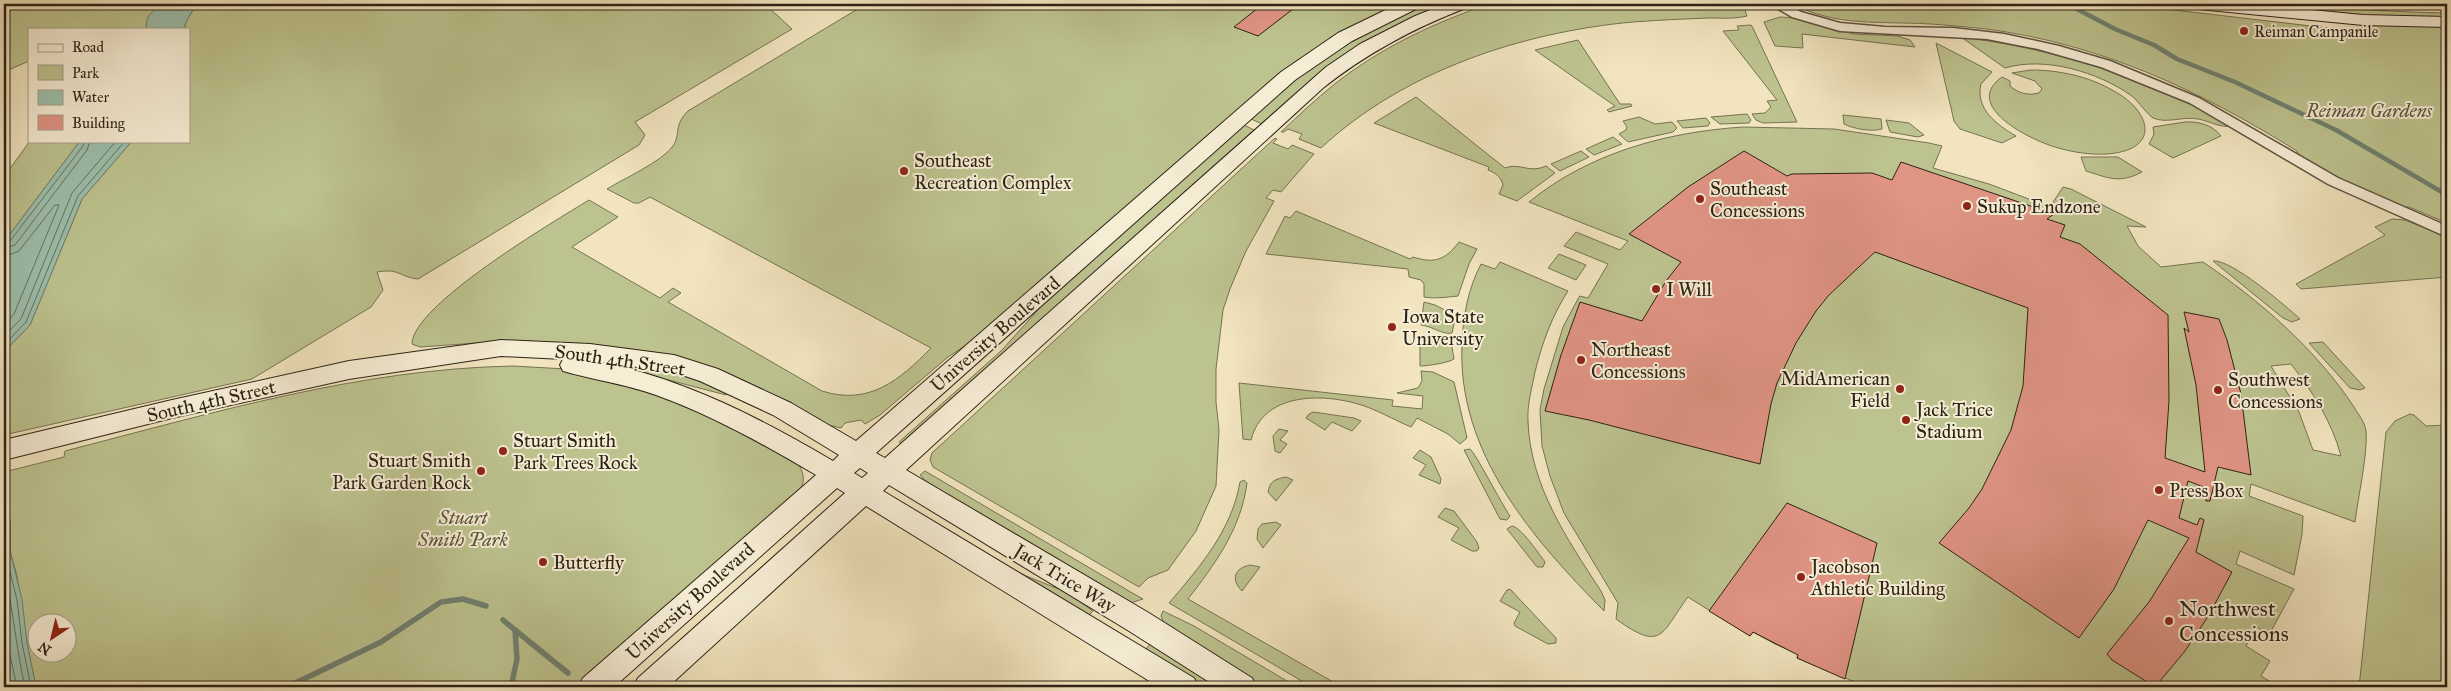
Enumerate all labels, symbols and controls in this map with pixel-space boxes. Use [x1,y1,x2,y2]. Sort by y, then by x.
place label: Reiman Campanile [2254,22,2379,41]
marker: Reiman Campanile [2238,25,2250,37]
legend [28,28,190,142]
text: Road [72,38,104,56]
text: Park [72,64,99,82]
text: Water [72,88,109,106]
park label: Reiman Gardens [2305,99,2433,122]
text: Building [72,114,126,132]
place label: Southeast Recreation Complex [914,149,1072,194]
marker: Southeast Recreation Complex [898,165,910,177]
place label: Southeast Concessions [1710,177,1805,222]
marker: Southeast Concessions [1694,193,1706,205]
place label: Sukup Endzone [1977,195,2101,218]
marker: Sukup Endzone [1961,200,1973,212]
street label: University Boulevard [925,271,1065,397]
place label: I Will [1666,278,1713,301]
marker: I Will [1650,283,1662,295]
place label: Iowa State University [1402,305,1485,350]
marker: Iowa State University [1386,321,1398,333]
place label: Northeast Concessions [1591,338,1686,383]
street label: South 4th Street [553,339,687,381]
marker: Northeast Concessions [1575,354,1587,366]
place label: MidAmerican Field [1780,367,1890,412]
place label: Southwest Concessions [2228,368,2323,413]
street label: South 4th Street [144,375,278,427]
marker: MidAmerican Field [1894,383,1906,395]
marker: Southwest Concessions [2212,384,2224,396]
place label: Jack Trice Stadium [1914,398,1993,443]
marker: Jack Trice Stadium [1900,414,1912,426]
place label: Stuart Smith Park Trees Rock [513,429,638,474]
marker: Stuart Smith Park Trees Rock [497,445,509,457]
place label: Stuart Smith Park Garden Rock [332,449,471,494]
marker: Stuart Smith Park Garden Rock [475,465,487,477]
place label: Press Box [2169,479,2244,502]
marker: Press Box [2153,484,2165,496]
park label: Stuart Smith Park [417,506,508,551]
street label: University Boulevard [621,537,759,665]
street label: Jack Trice Way [1008,538,1121,619]
place label: Butterfly [553,551,625,574]
place label: Jacobson Athletic Building [1809,555,1945,601]
marker: Butterfly [537,556,549,568]
marker: Jacobson Athletic Building [1795,571,1807,583]
place label: Northwest Concessions [2179,595,2289,647]
north arrow [28,614,78,664]
marker: Northwest Concessions [2163,615,2175,627]
text: N [35,638,55,659]

